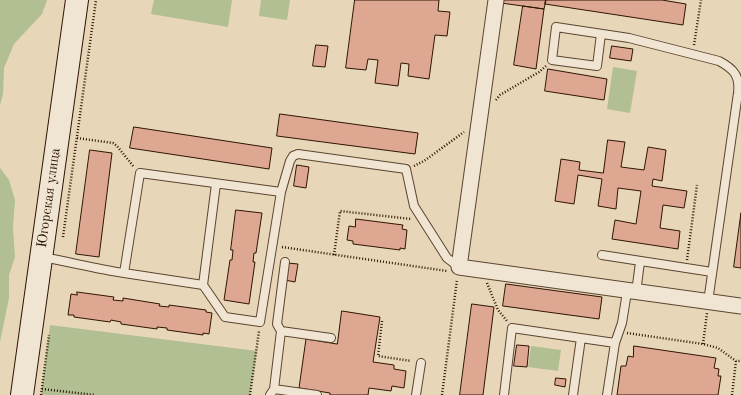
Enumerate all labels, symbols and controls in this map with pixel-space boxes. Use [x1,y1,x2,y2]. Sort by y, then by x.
street label: Югорская улица [34,147,64,249]

